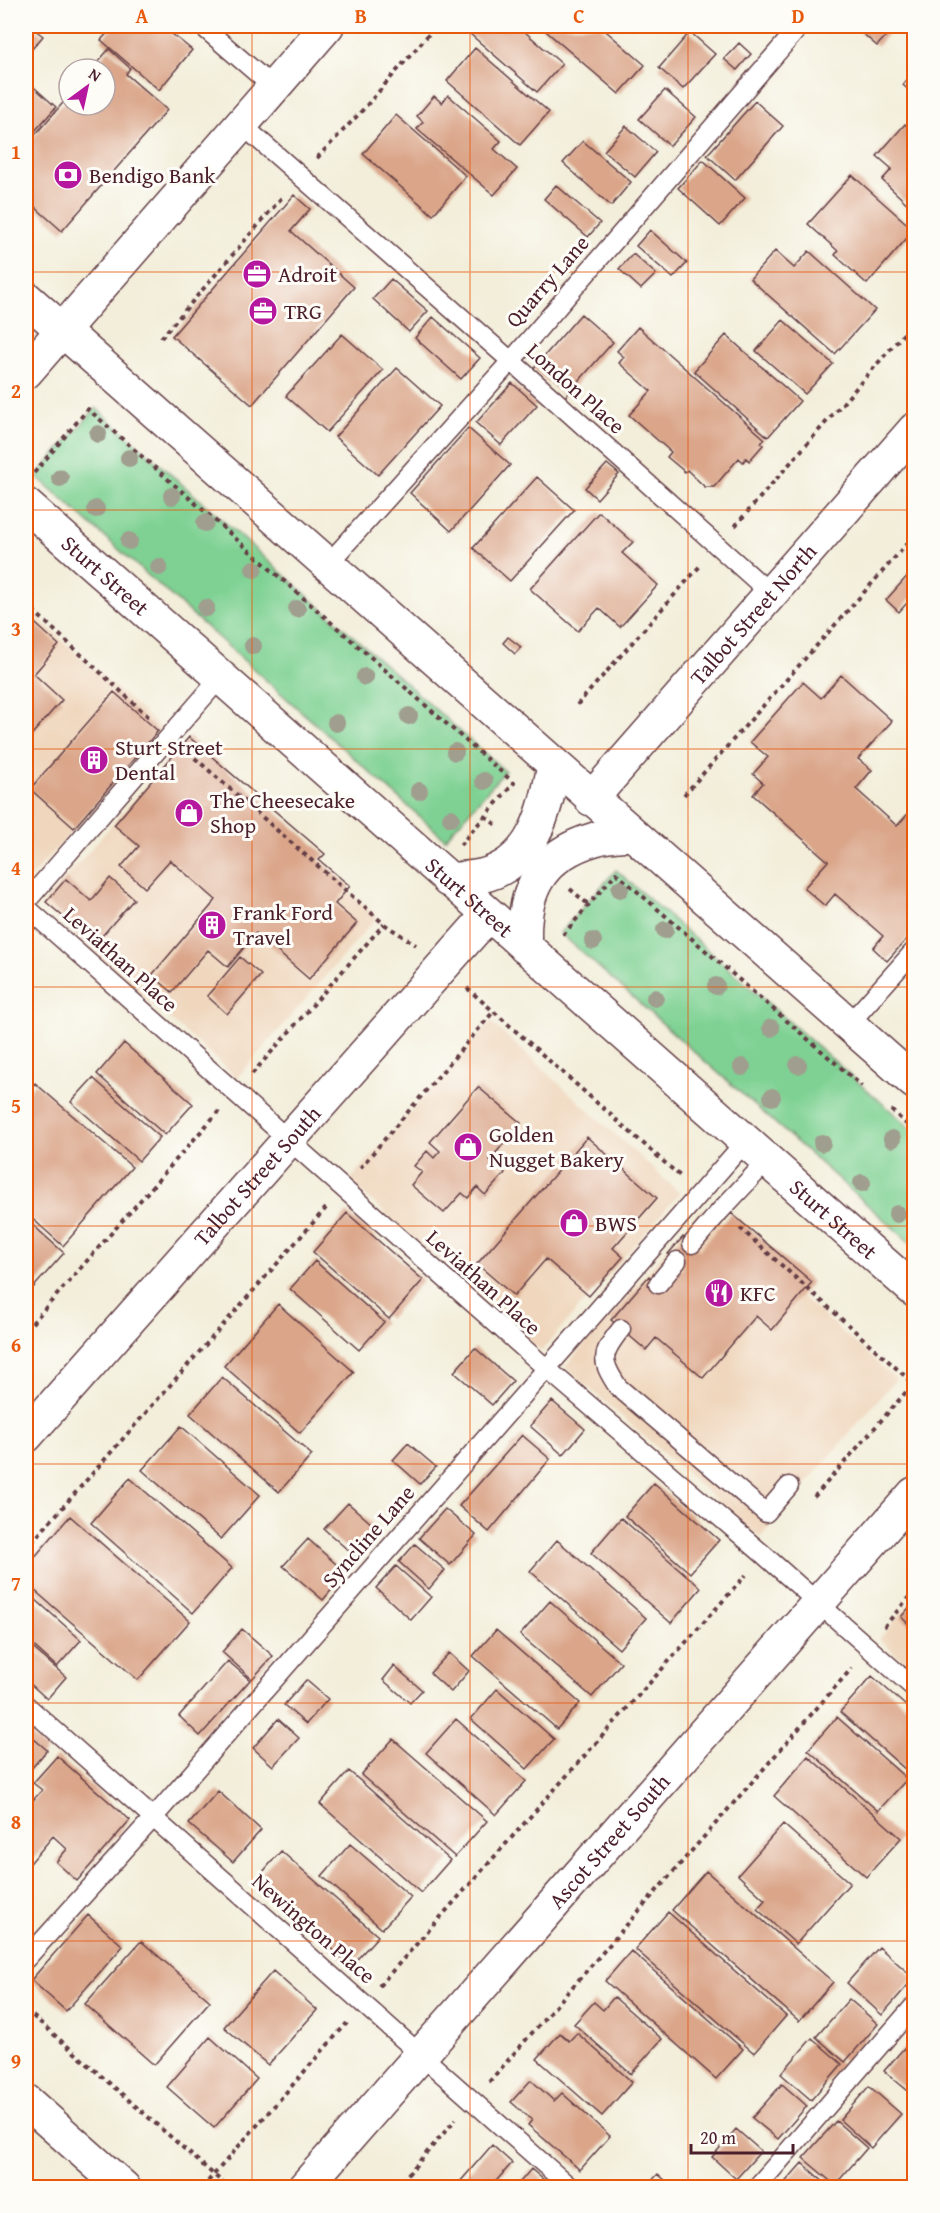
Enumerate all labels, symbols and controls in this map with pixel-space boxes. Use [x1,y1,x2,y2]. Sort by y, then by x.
text: A [136,1,149,30]
text: B [355,1,367,30]
text: C [573,1,585,30]
text: D [791,1,805,30]
north arrow [57,57,117,117]
text: N [84,61,106,88]
text: 1 [11,137,21,166]
bank icon: Bendigo Bank [52,159,84,191]
place label: Bendigo Bank [89,159,216,191]
street label: Quarry Lane [498,228,596,334]
office icon: Adroit [241,258,273,290]
place label: Adroit [278,258,337,290]
office icon: TRG [247,295,279,327]
place label: TRG [284,295,322,327]
street label: London Place [520,335,632,441]
text: 2 [11,376,21,405]
street label: Sturt Street [54,527,157,623]
street label: Talbot Street North [682,536,824,692]
text: 3 [11,614,21,643]
place label: Sturt Street Dental [115,731,223,788]
building icon: Sturt Street Dental [78,744,110,776]
place label: The Cheesecake Shop [210,784,355,841]
shop icon: The Cheesecake Shop [173,797,205,829]
street label: Sturt Street [419,849,521,945]
text: 4 [11,853,21,882]
place label: Frank Ford Travel [233,896,333,953]
street label: Leviathan Place [56,899,186,1019]
building icon: Frank Ford Travel [196,909,228,941]
text: 5 [11,1091,21,1120]
street label: Talbot Street South [186,1098,328,1253]
place label: Golden Nugget Bakery [489,1118,624,1175]
shop icon: Golden Nugget Bakery [452,1131,484,1163]
street label: Sturt Street [783,1171,885,1267]
shop icon: BWS [558,1207,590,1239]
place label: BWS [595,1207,637,1239]
street label: Leviathan Place [419,1222,549,1342]
restaurant icon: KFC [703,1277,735,1309]
place label: KFC [740,1277,776,1309]
text: 6 [11,1330,21,1359]
street label: Syncline Lane [314,1478,422,1594]
text: 7 [11,1568,21,1597]
street label: Ascot Street South [541,1766,678,1916]
text: 8 [11,1807,21,1836]
street label: Newington Place [245,1865,383,1991]
text: 9 [11,2046,21,2075]
scale bar [691,2117,793,2155]
text: 20 m [700,2124,736,2151]

